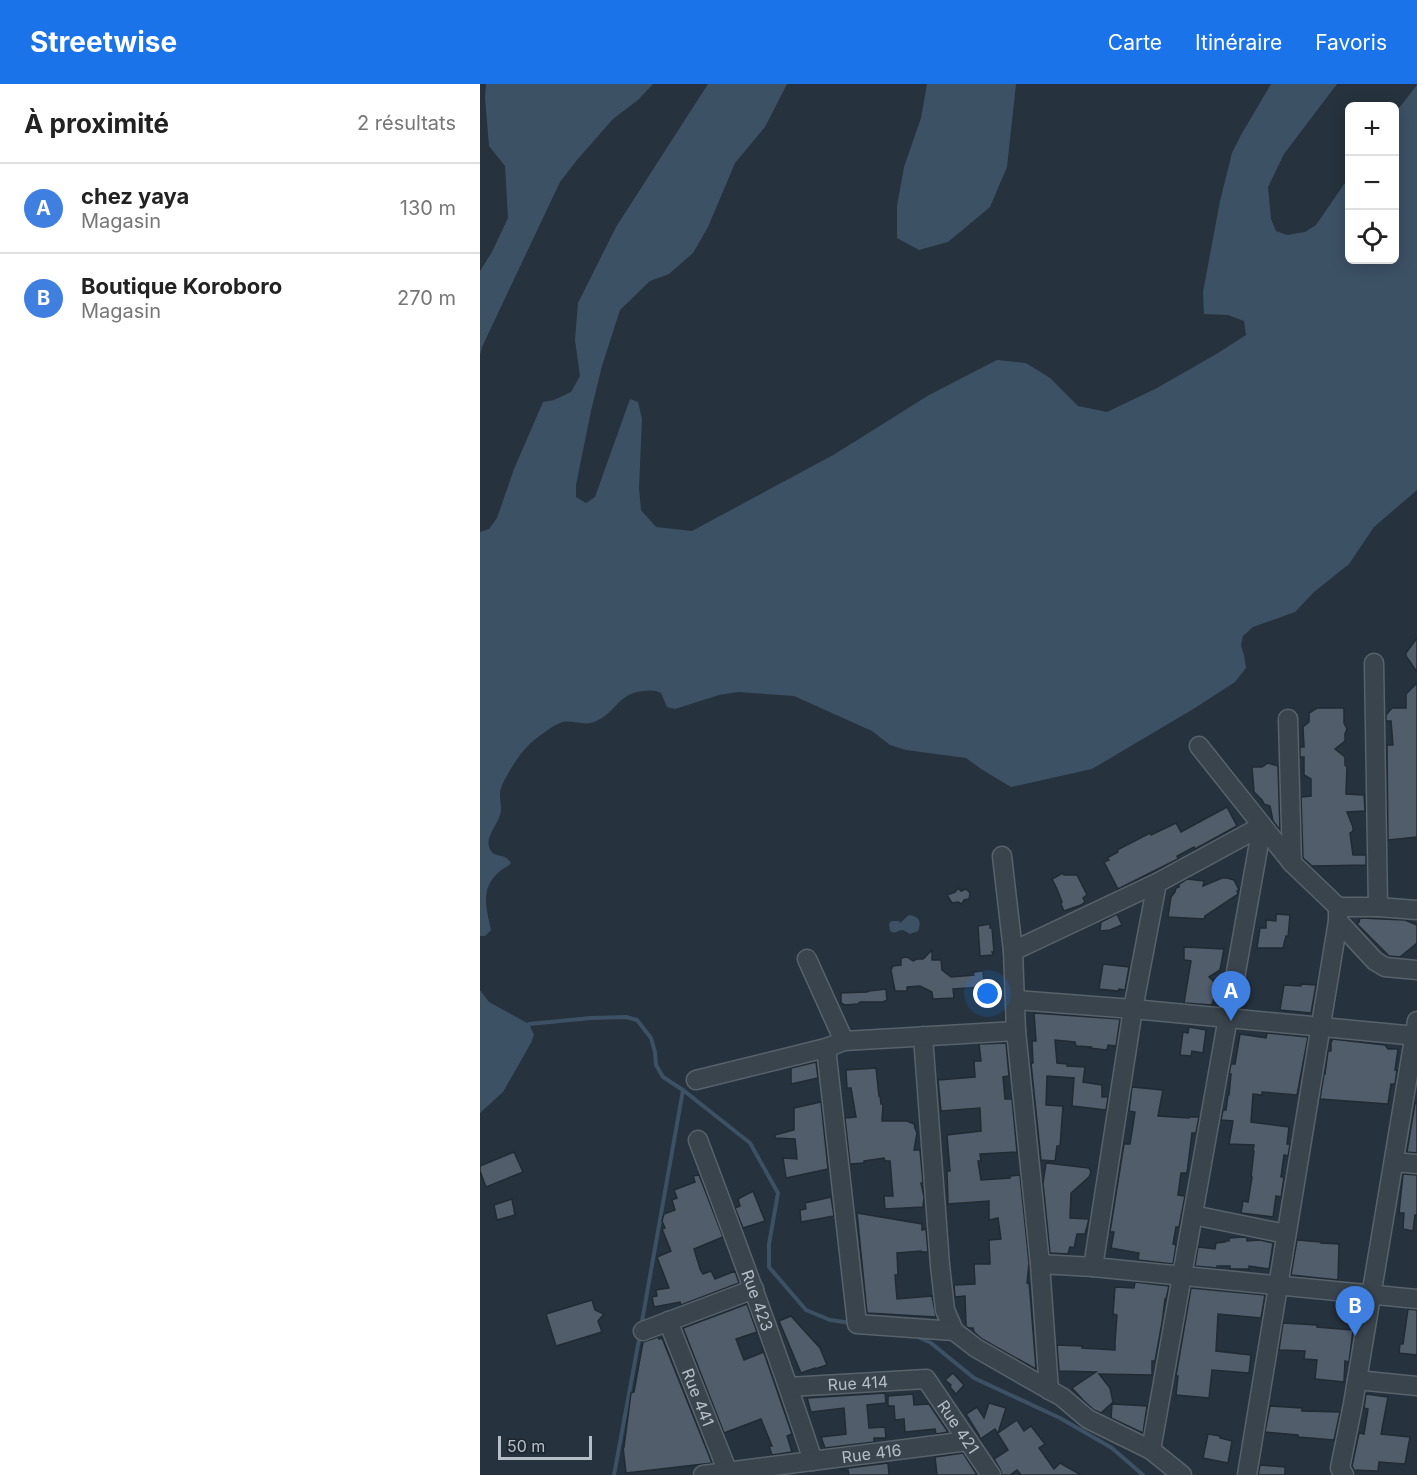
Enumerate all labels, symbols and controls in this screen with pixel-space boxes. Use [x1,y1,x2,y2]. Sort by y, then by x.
text: Streetwise [30,25,177,59]
text: Carte [1108,30,1162,55]
text: Itinéraire [1195,30,1282,55]
text: Favoris [1315,30,1387,55]
map controls [1345,102,1399,264]
button: + [1345,102,1399,156]
text: À proximité [24,108,169,139]
text: 2 résultats [357,111,456,135]
button: − [1345,156,1399,210]
text: chez yaya [81,183,189,209]
text: A [36,196,51,220]
text: 130 m [400,196,456,220]
text: Magasin [81,209,161,233]
button: locate [1345,210,1399,264]
text: Boutique Koroboro [81,273,282,299]
text: B [37,286,50,310]
text: 270 m [397,286,456,310]
text: Magasin [81,299,161,323]
pin: A [1212,972,1251,1021]
your location [973,979,1002,1008]
street label: Rue 423 [737,1267,778,1334]
pin: B [1336,1286,1374,1336]
street label: Rue 441 [678,1365,719,1429]
street label: Rue 414 [827,1371,889,1395]
street label: Rue 421 [933,1396,984,1457]
scale bar [498,1433,592,1460]
text: 50 m [507,1436,545,1456]
street label: Rue 416 [841,1440,903,1467]

